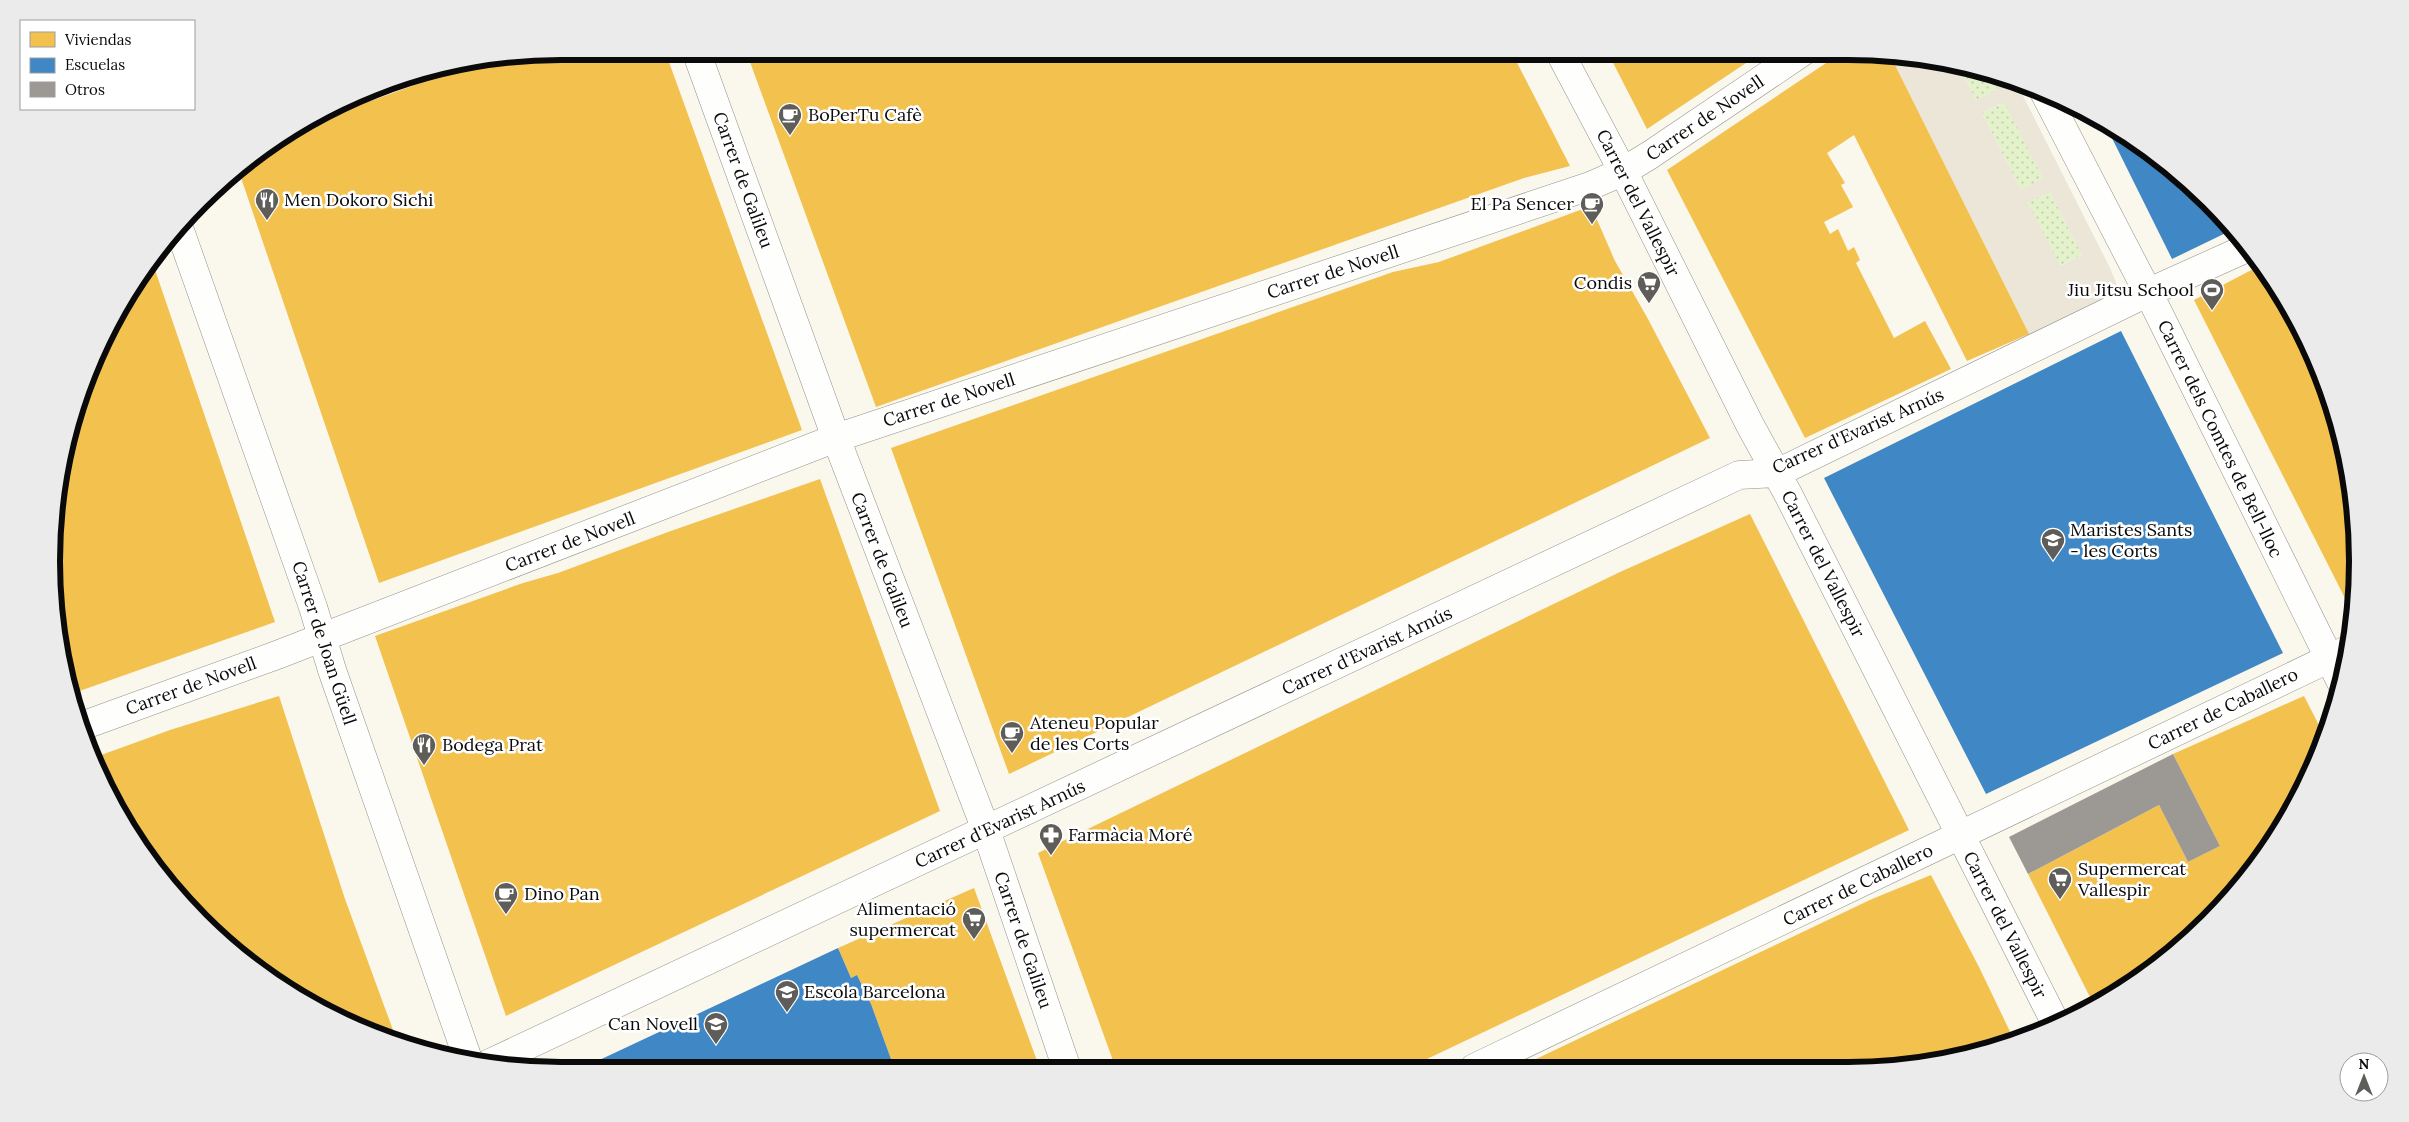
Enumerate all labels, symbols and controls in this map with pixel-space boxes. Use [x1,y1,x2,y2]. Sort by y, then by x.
legend [20,20,195,110]
text: Viviendas [64,30,132,49]
text: Escuelas [65,55,125,74]
street label: Carrer de Novell [1641,70,1768,166]
text: Otros [65,80,105,99]
cafe icon: BoPerTu Cafè [777,102,803,136]
place label: BoPerTu Cafè [808,103,922,126]
street label: Carrer de Galileu [708,109,779,251]
street label: Carrer del Vallespir [1591,125,1686,280]
restaurant icon: Men Dokoro Sichi [254,187,280,221]
place label: Men Dokoro Sichi [284,188,433,211]
cafe icon: El Pa Sencer [1579,191,1605,225]
place label: El Pa Sencer [1470,192,1574,215]
street label: Carrer de Novell [1264,239,1402,304]
supermarket icon: Condis [1636,270,1662,304]
place label: Condis [1574,271,1632,294]
sports icon: Jiu Jitsu School [2199,277,2225,311]
place label: Jiu Jitsu School [2066,278,2194,301]
street label: Carrer dels Comtes de Bell-lloc [2153,316,2288,561]
street label: Carrer de Novell [880,367,1018,432]
street label: Carrer d'Evarist Arnús [1768,382,1947,479]
street label: Carrer del Vallespir [1776,486,1871,641]
street label: Carrer de Galileu [846,489,919,631]
street label: Carrer de Novell [502,506,638,577]
place label: Maristes Sants - les Corts [2070,518,2192,562]
school or university icon: Maristes Sants - les Corts [2040,527,2066,561]
street label: Carrer de Joan Güell [287,558,362,728]
street label: Carrer d'Evarist Arnús [1278,601,1456,700]
street label: Carrer de Novell [122,651,259,720]
street label: Carrer de Caballero [2144,662,2302,755]
place label: Ateneu Popular de les Corts [1029,711,1159,755]
cafe icon: Ateneu Popular de les Corts [999,720,1025,754]
restaurant icon: Bodega Prat [411,732,437,766]
place label: Bodega Prat [442,733,543,756]
street label: Carrer d'Evarist Arnús [911,774,1089,873]
pharmacy icon: Farmàcia Moré [1038,822,1064,856]
place label: Farmàcia Moré [1068,823,1193,846]
street label: Carrer de Caballero [1779,838,1937,931]
street label: Carrer del Vallespir [1958,847,2053,1002]
place label: Supermercat Vallespir [2077,857,2186,901]
supermarket icon: Supermercat Vallespir [2047,866,2073,900]
street label: Carrer de Galileu [989,868,1058,1012]
cafe icon: Dino Pan [493,881,519,915]
place label: Dino Pan [524,882,600,905]
place label: Alimentació supermercat [849,897,956,941]
supermarket icon: Alimentació supermercat [961,906,987,940]
school or university icon: Escola Barcelona [774,979,800,1013]
place label: Escola Barcelona [804,980,946,1003]
school or university icon: Can Novell [703,1011,729,1045]
place label: Can Novell [608,1012,698,1035]
north arrow [2339,1052,2389,1102]
text: N [2359,1055,2370,1073]

